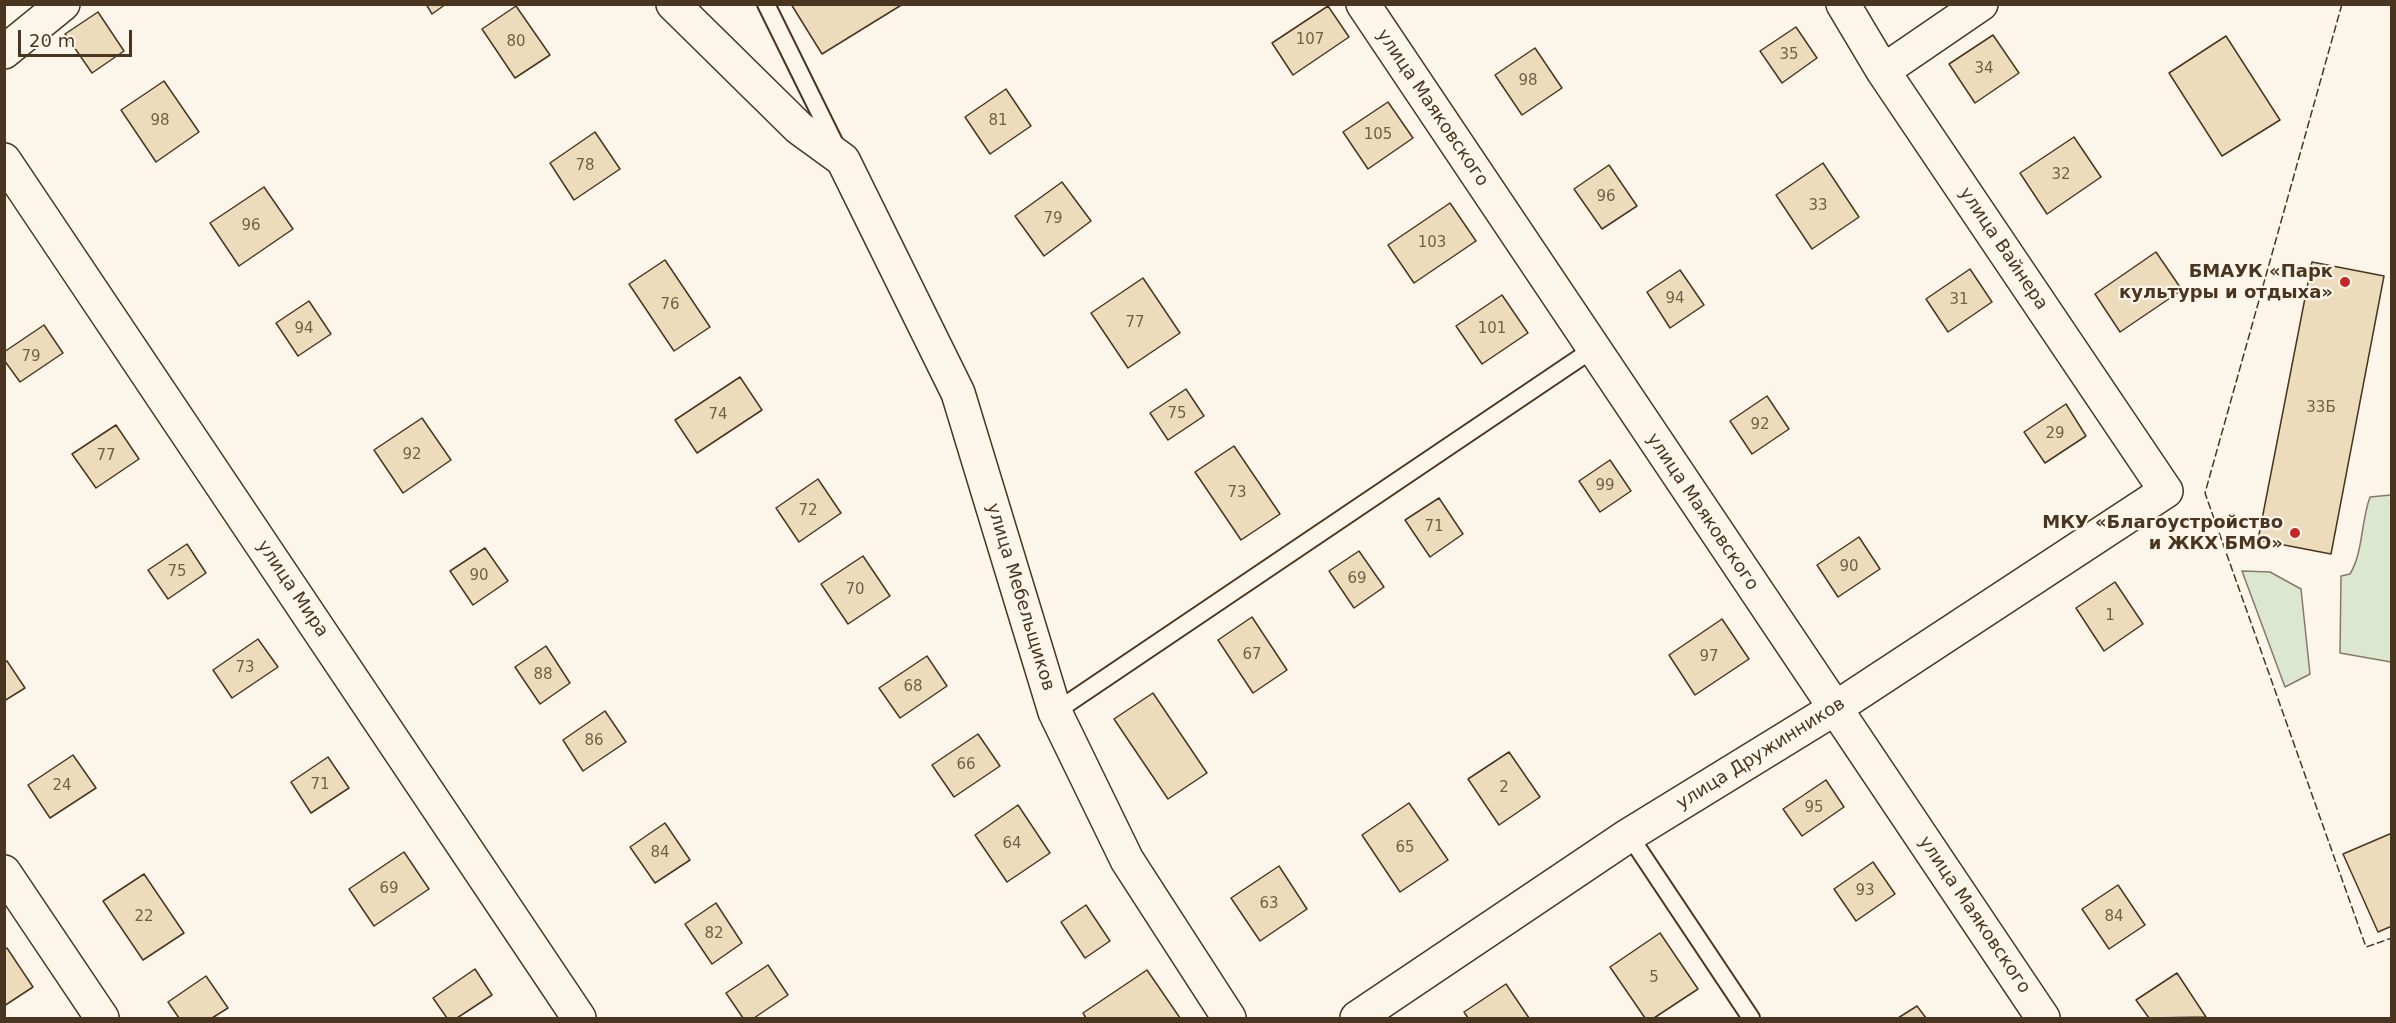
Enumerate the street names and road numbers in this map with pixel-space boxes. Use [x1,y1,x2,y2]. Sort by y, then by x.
street label: улица Маяковского [1371,25,1493,191]
street label: улица Вайнера [1954,184,2052,314]
street label: улица Маяковского [1641,429,1763,595]
street label: улица Мебельщиков [981,501,1059,693]
street label: улица Мира [252,536,332,642]
street label: улица Дружинников [1673,693,1849,815]
street label: улица Маяковского [1913,832,2035,998]

